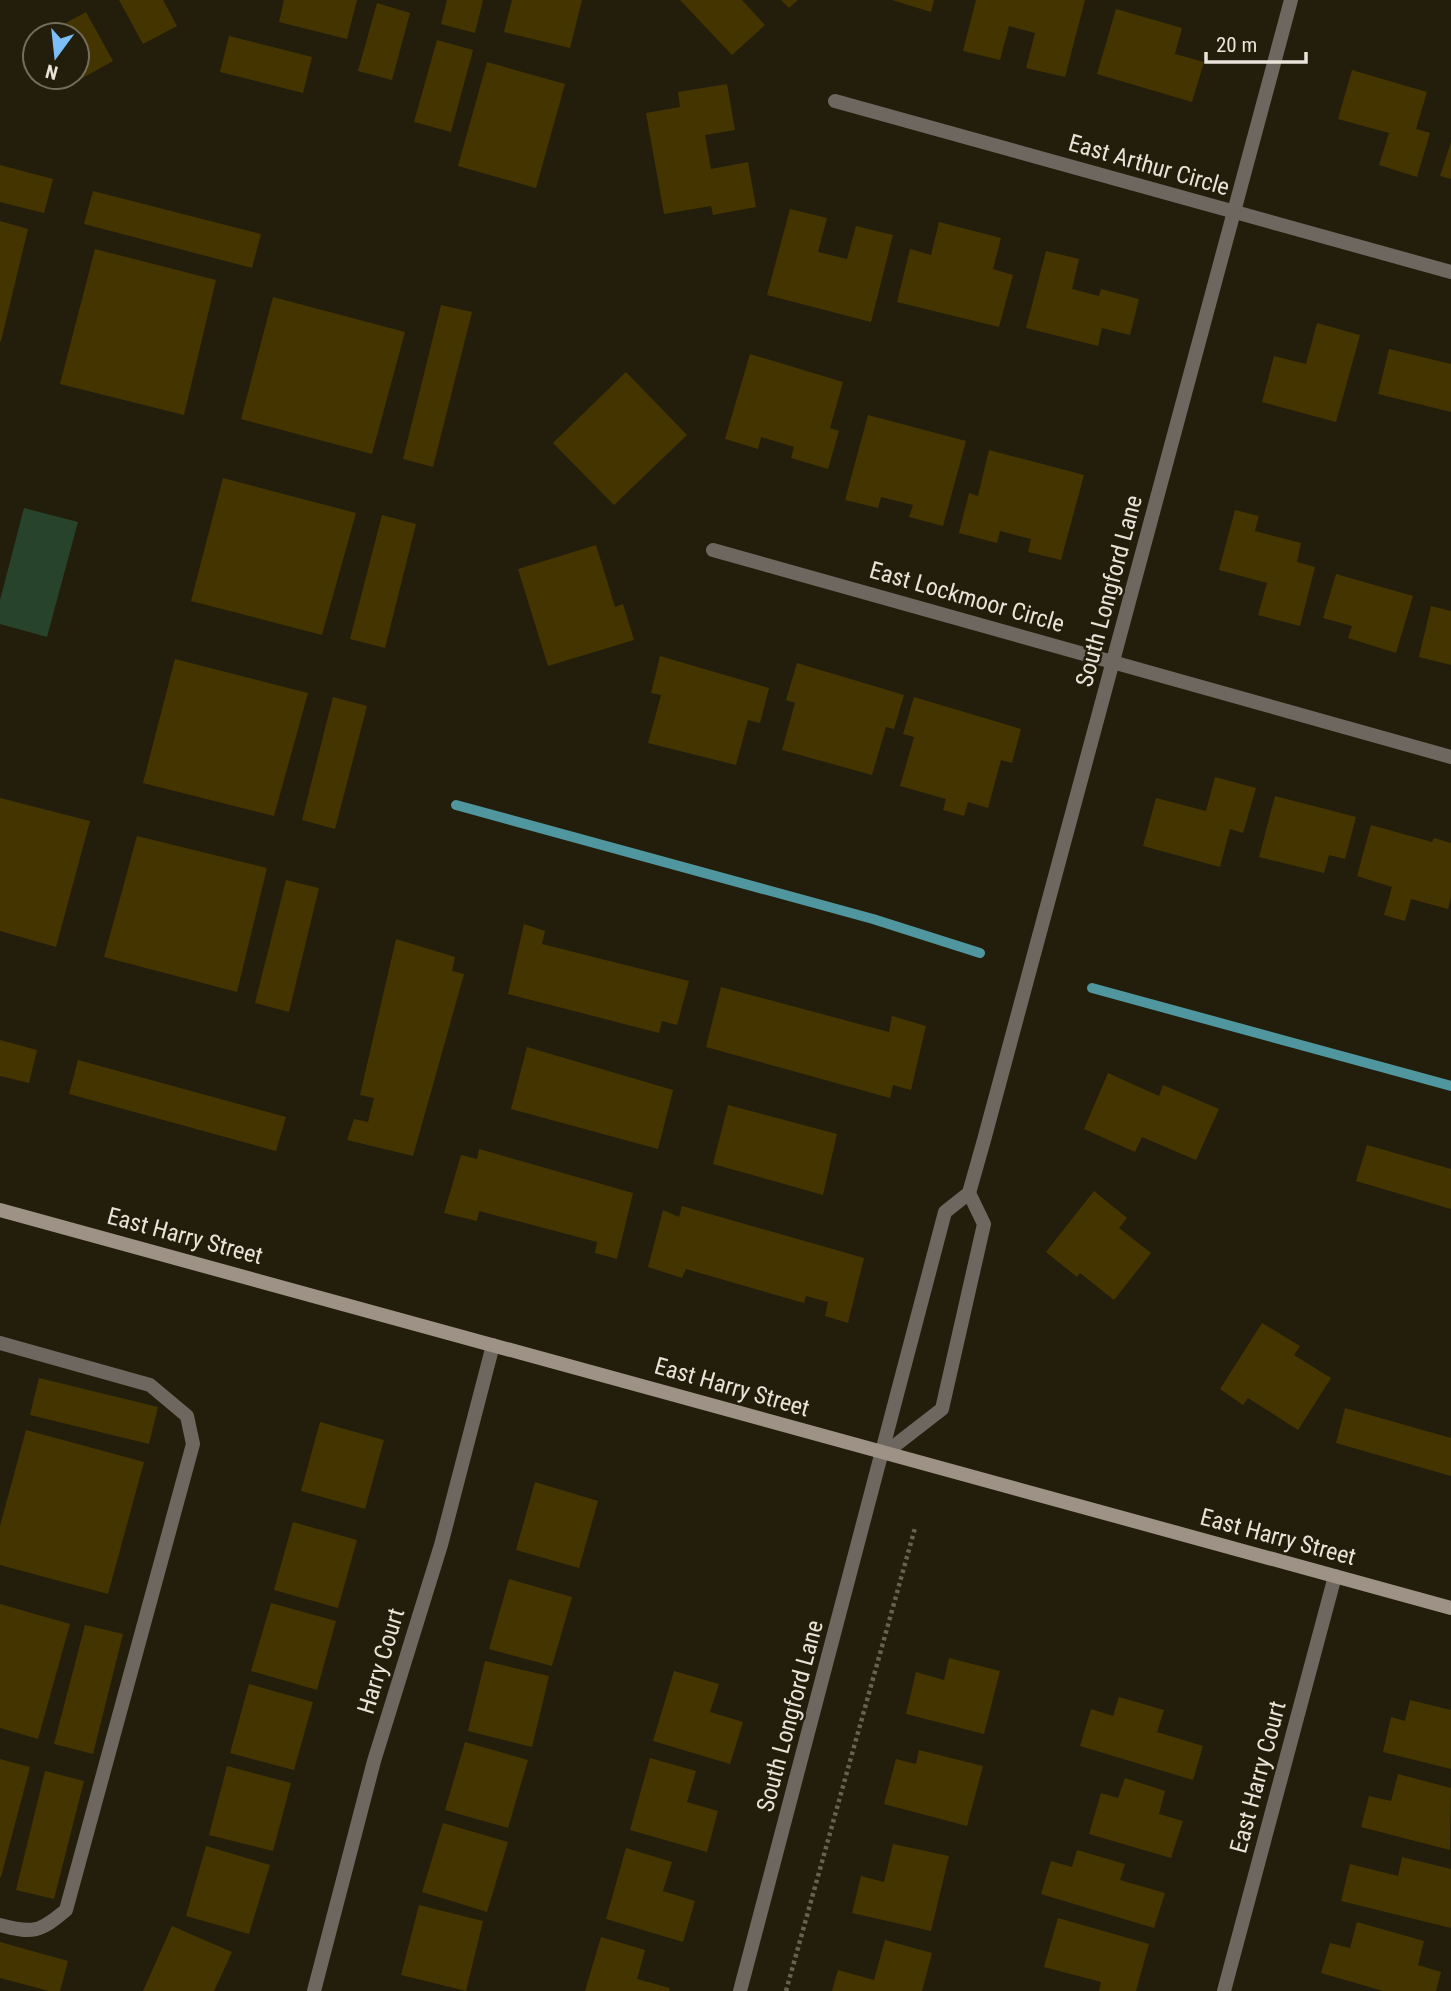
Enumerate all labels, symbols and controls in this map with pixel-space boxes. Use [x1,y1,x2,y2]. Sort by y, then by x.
north arrow [21,21,91,91]
scale bar [1206,21,1306,65]
text: 20 m [1216,33,1257,57]
text: N [43,59,60,85]
street label: East Arthur Circle [1065,129,1233,201]
street label: South Longford Lane [1070,492,1148,690]
street label: East Lockmoor Circle [866,556,1068,638]
street label: East Harry Street [104,1202,266,1270]
street label: East Harry Street [651,1351,813,1423]
street label: East Harry Street [1197,1503,1359,1571]
street label: Harry Court [352,1605,410,1717]
street label: South Longford Lane [751,1617,829,1815]
street label: East Harry Court [1224,1698,1292,1856]

